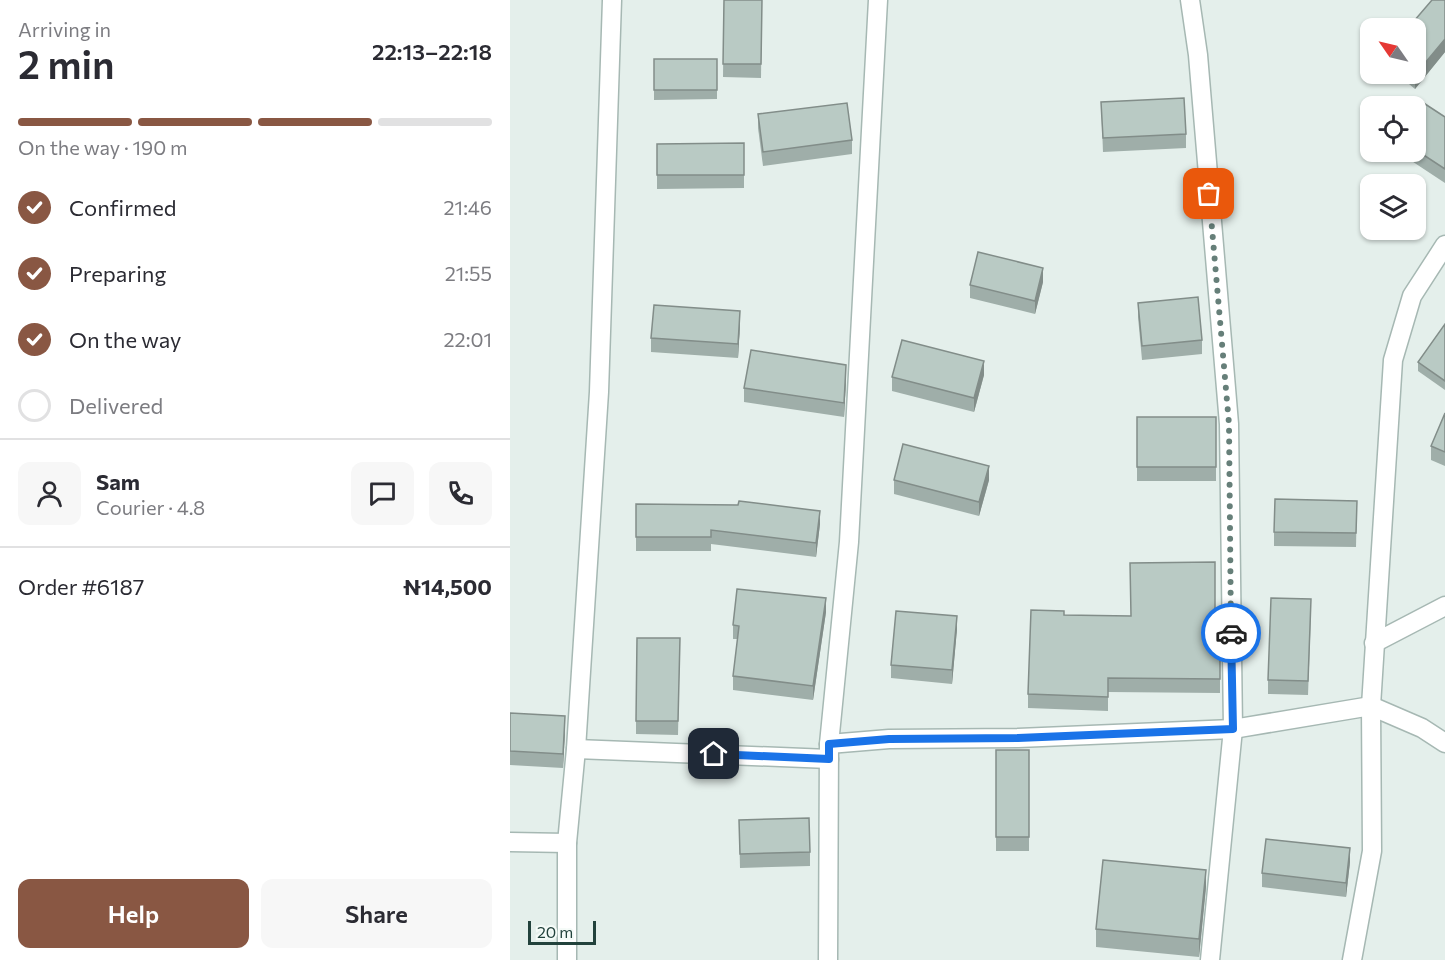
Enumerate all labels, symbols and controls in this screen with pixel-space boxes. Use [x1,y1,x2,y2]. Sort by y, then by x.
text: Arriving in [18,17,111,41]
north arrow [1360,18,1426,84]
map controls [1360,18,1426,240]
text: 22:13–22:18 [372,38,492,65]
text: 2 min [18,39,115,87]
button: locate [1360,96,1426,162]
text: On the way · 190 m [18,135,187,159]
pin [1183,168,1234,219]
button: layers [1360,174,1426,240]
icon: bag [1192,177,1225,210]
icon: check [18,191,51,224]
text: Confirmed [69,194,176,221]
text: 21:46 [444,195,492,219]
icon: check [18,257,51,290]
text: Preparing [69,260,166,287]
text: 21:55 [445,261,492,285]
icon: check [18,323,51,356]
text: On the way [69,326,181,353]
text: 22:01 [444,327,492,351]
text: Delivered [69,392,163,419]
button: person [18,462,81,525]
button: chat [351,462,414,525]
button: phone [429,462,492,525]
text: Sam [96,468,140,495]
text: Courier · 4.8 [96,495,205,519]
text: Order #6187 [18,573,144,600]
text: ₦14,500 [403,573,492,600]
courier [1201,603,1261,663]
icon: car [1215,617,1248,650]
pin [688,728,739,779]
icon: home [697,737,730,770]
button: Help [18,879,249,948]
button: Share [261,879,492,948]
scale bar [528,918,596,946]
text: 20 m [537,922,573,941]

